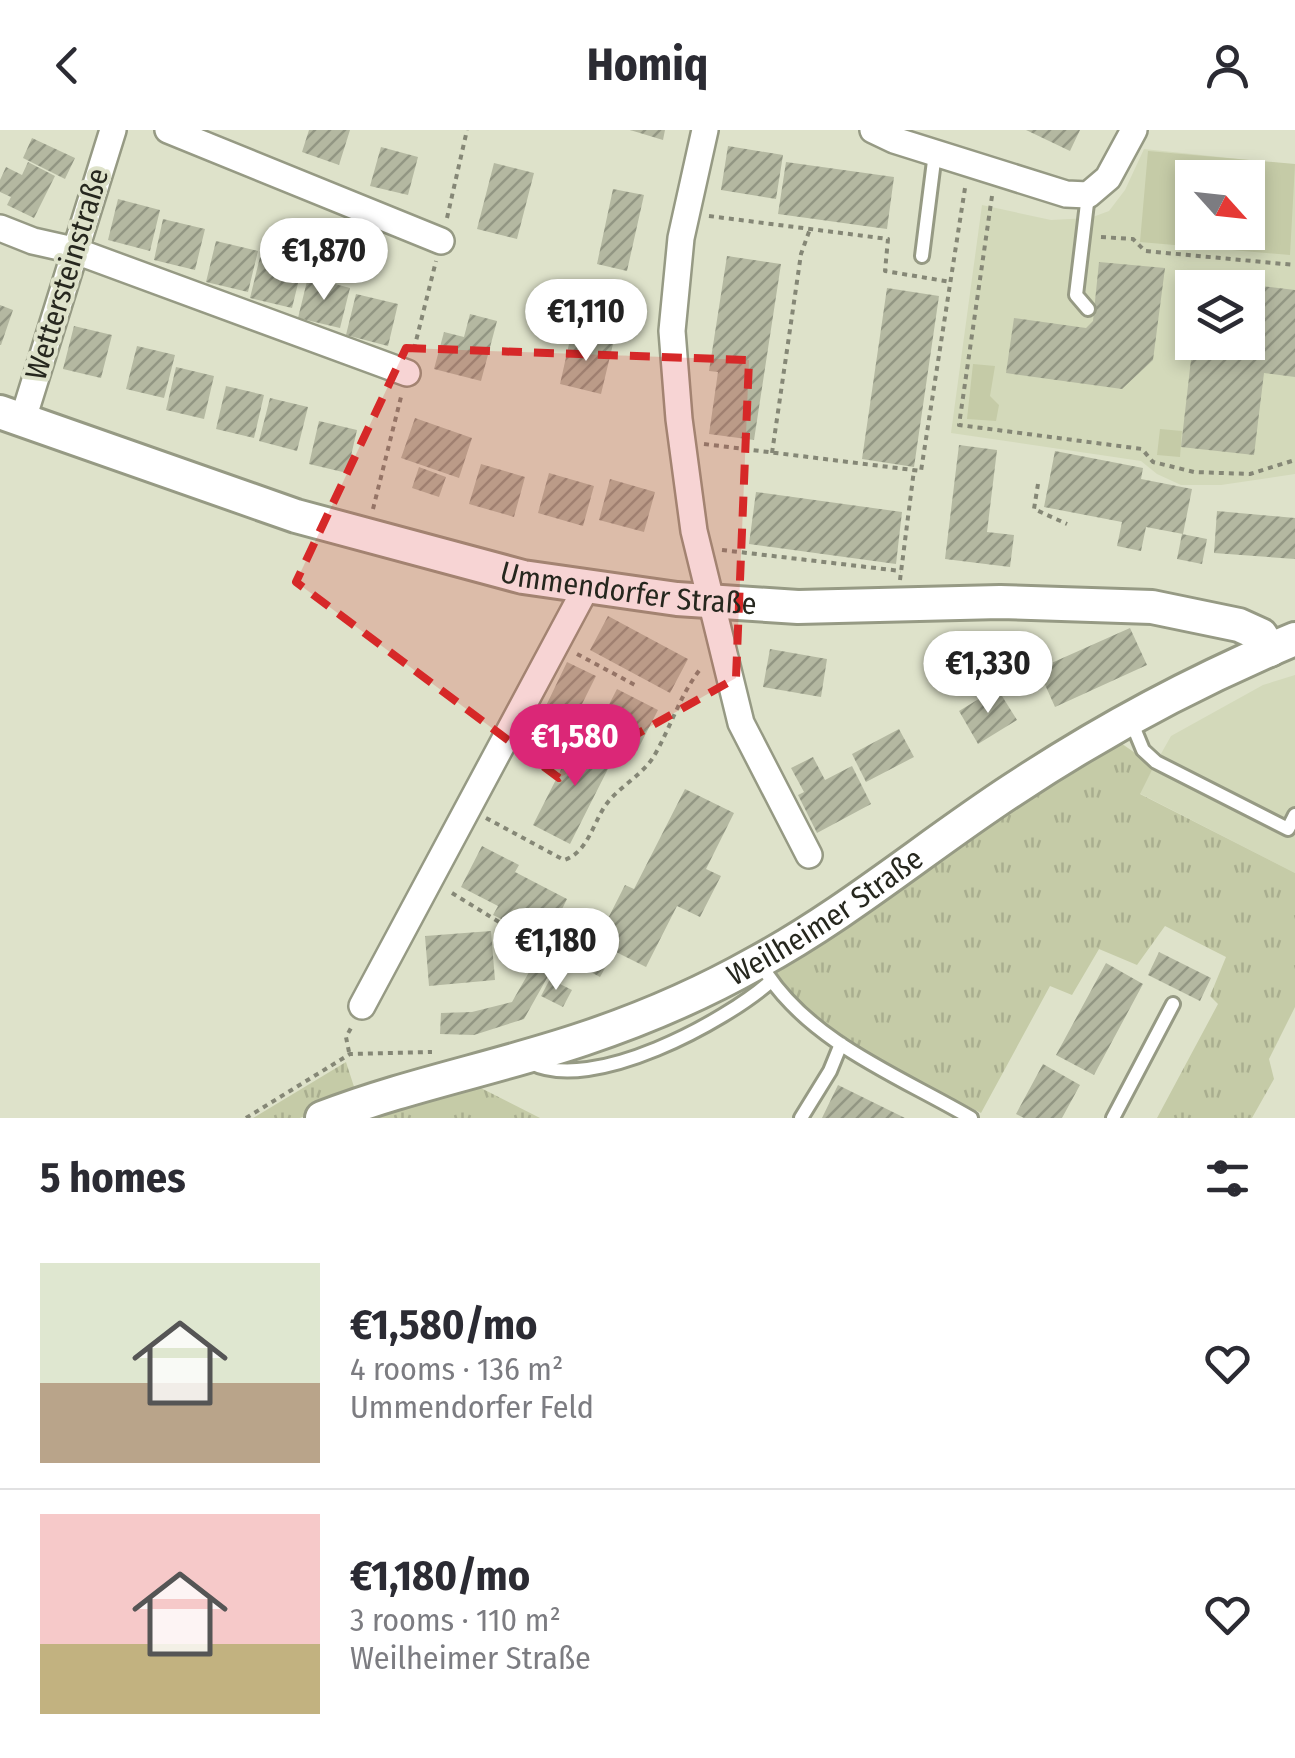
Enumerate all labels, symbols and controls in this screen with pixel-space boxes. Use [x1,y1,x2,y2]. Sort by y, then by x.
icon: back [40,38,95,93]
text: Homiq [587,38,708,92]
icon: person [1200,38,1255,93]
north arrow [1175,160,1265,250]
map controls [1175,160,1265,360]
street label: Wettersteinstraße [18,164,116,384]
pin: €1,870 [243,218,405,303]
text: €1,870 [282,231,366,269]
button: layers [1175,270,1265,360]
pin: €1,110 [505,279,667,364]
text: €1,110 [547,292,625,330]
street label: Ummendorfer Straße [496,554,758,622]
pin: €1,330 [907,631,1069,716]
text: €1,330 [945,644,1031,682]
pin: €1,580 [494,704,656,789]
text: €1,580 [531,717,619,755]
street label: Weilheimer Straße [721,840,930,993]
pin: €1,180 [475,908,637,993]
text: €1,180 [515,921,597,959]
icon: filters [1200,1151,1255,1206]
text: 5 homes [40,1153,186,1203]
text: €1,580/mo [350,1300,538,1350]
icon: home [120,1303,240,1423]
icon: heart [1200,1336,1255,1391]
text: 4 rooms · 136 m² [350,1350,563,1388]
text: Ummendorfer Feld [350,1388,594,1426]
text: €1,180/mo [350,1551,530,1601]
icon: home [120,1554,240,1674]
icon: heart [1200,1587,1255,1642]
text: 3 rooms · 110 m² [350,1601,561,1639]
text: Weilheimer Straße [350,1639,591,1677]

